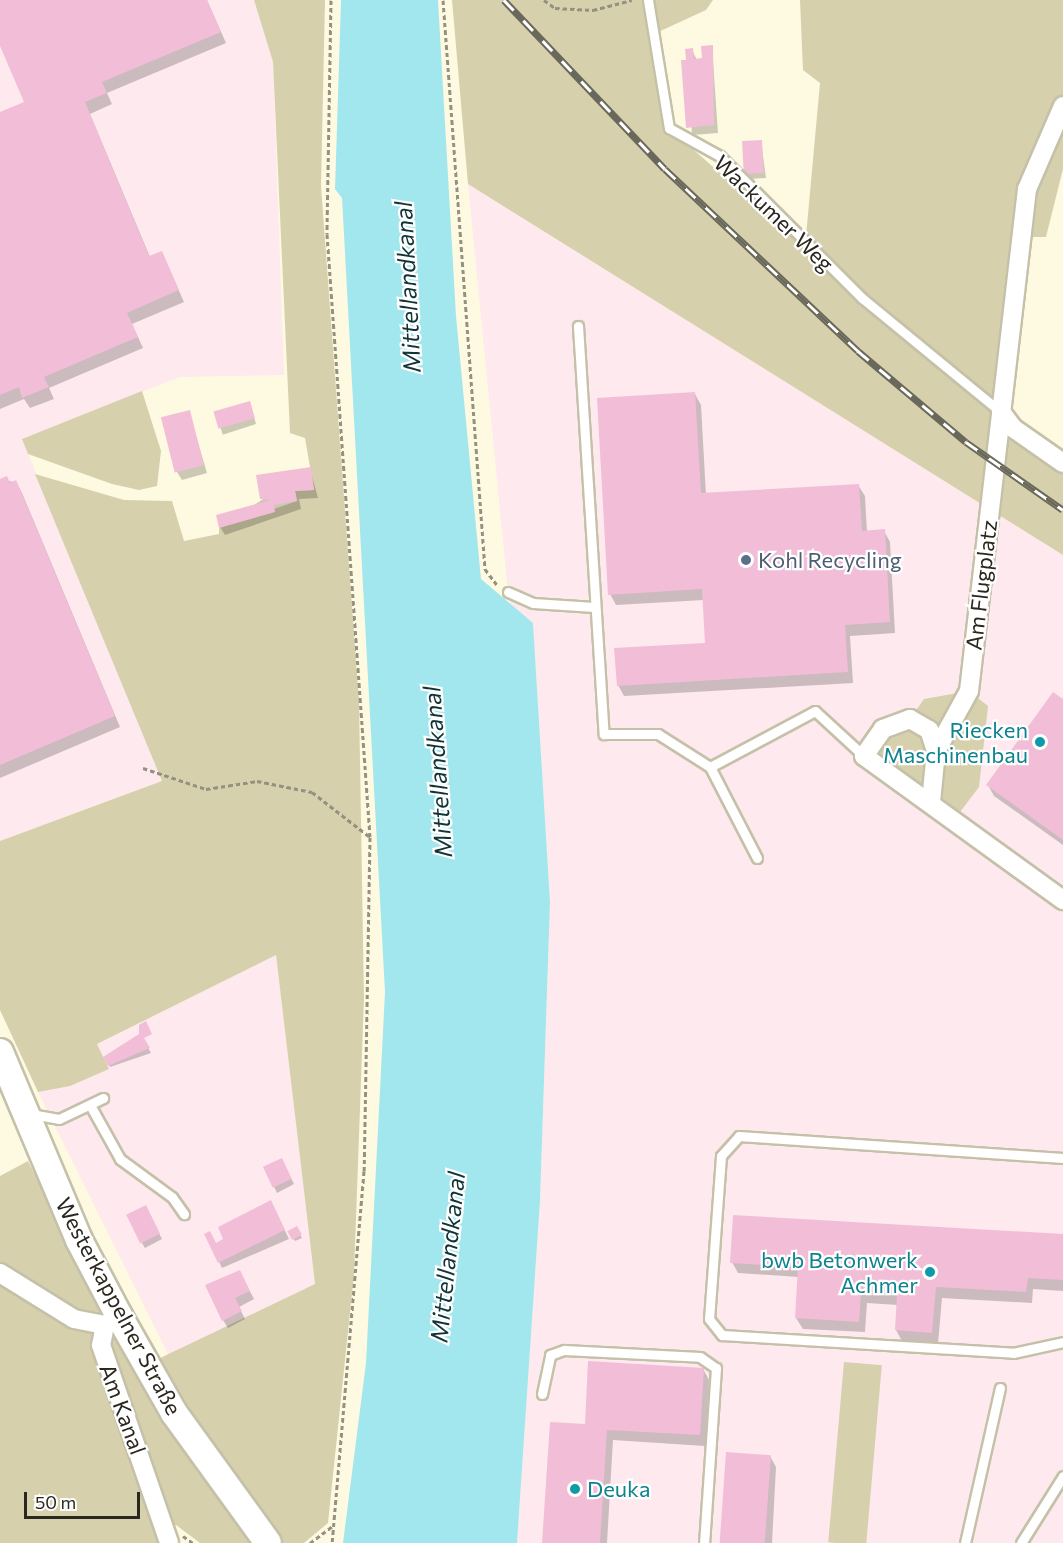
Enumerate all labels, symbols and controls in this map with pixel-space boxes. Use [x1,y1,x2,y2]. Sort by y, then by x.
street label: Wackumer Weg [709,149,839,277]
water label: Mittellandkanal [388,201,426,373]
street label: Am Flugplatz [960,518,1002,652]
place label: Kohl Recycling [758,547,902,573]
marker: Kohl Recycling [739,553,753,567]
water label: Mittellandkanal [417,685,457,859]
place label: Riecken Maschinenbau [883,716,1028,768]
marker: Riecken Maschinenbau [1033,735,1047,749]
water label: Mittellandkanal [424,1170,470,1344]
street label: Westerkappelner Straße [50,1193,188,1419]
place label: bwb Betonwerk Achmer [761,1246,918,1298]
marker: bwb Betonwerk Achmer [923,1265,937,1279]
street label: Am Kanal [94,1360,152,1458]
place label: Deuka [587,1476,651,1502]
scale bar [27,1480,142,1518]
marker: Deuka [568,1482,582,1496]
text: 50 m [35,1491,76,1513]

